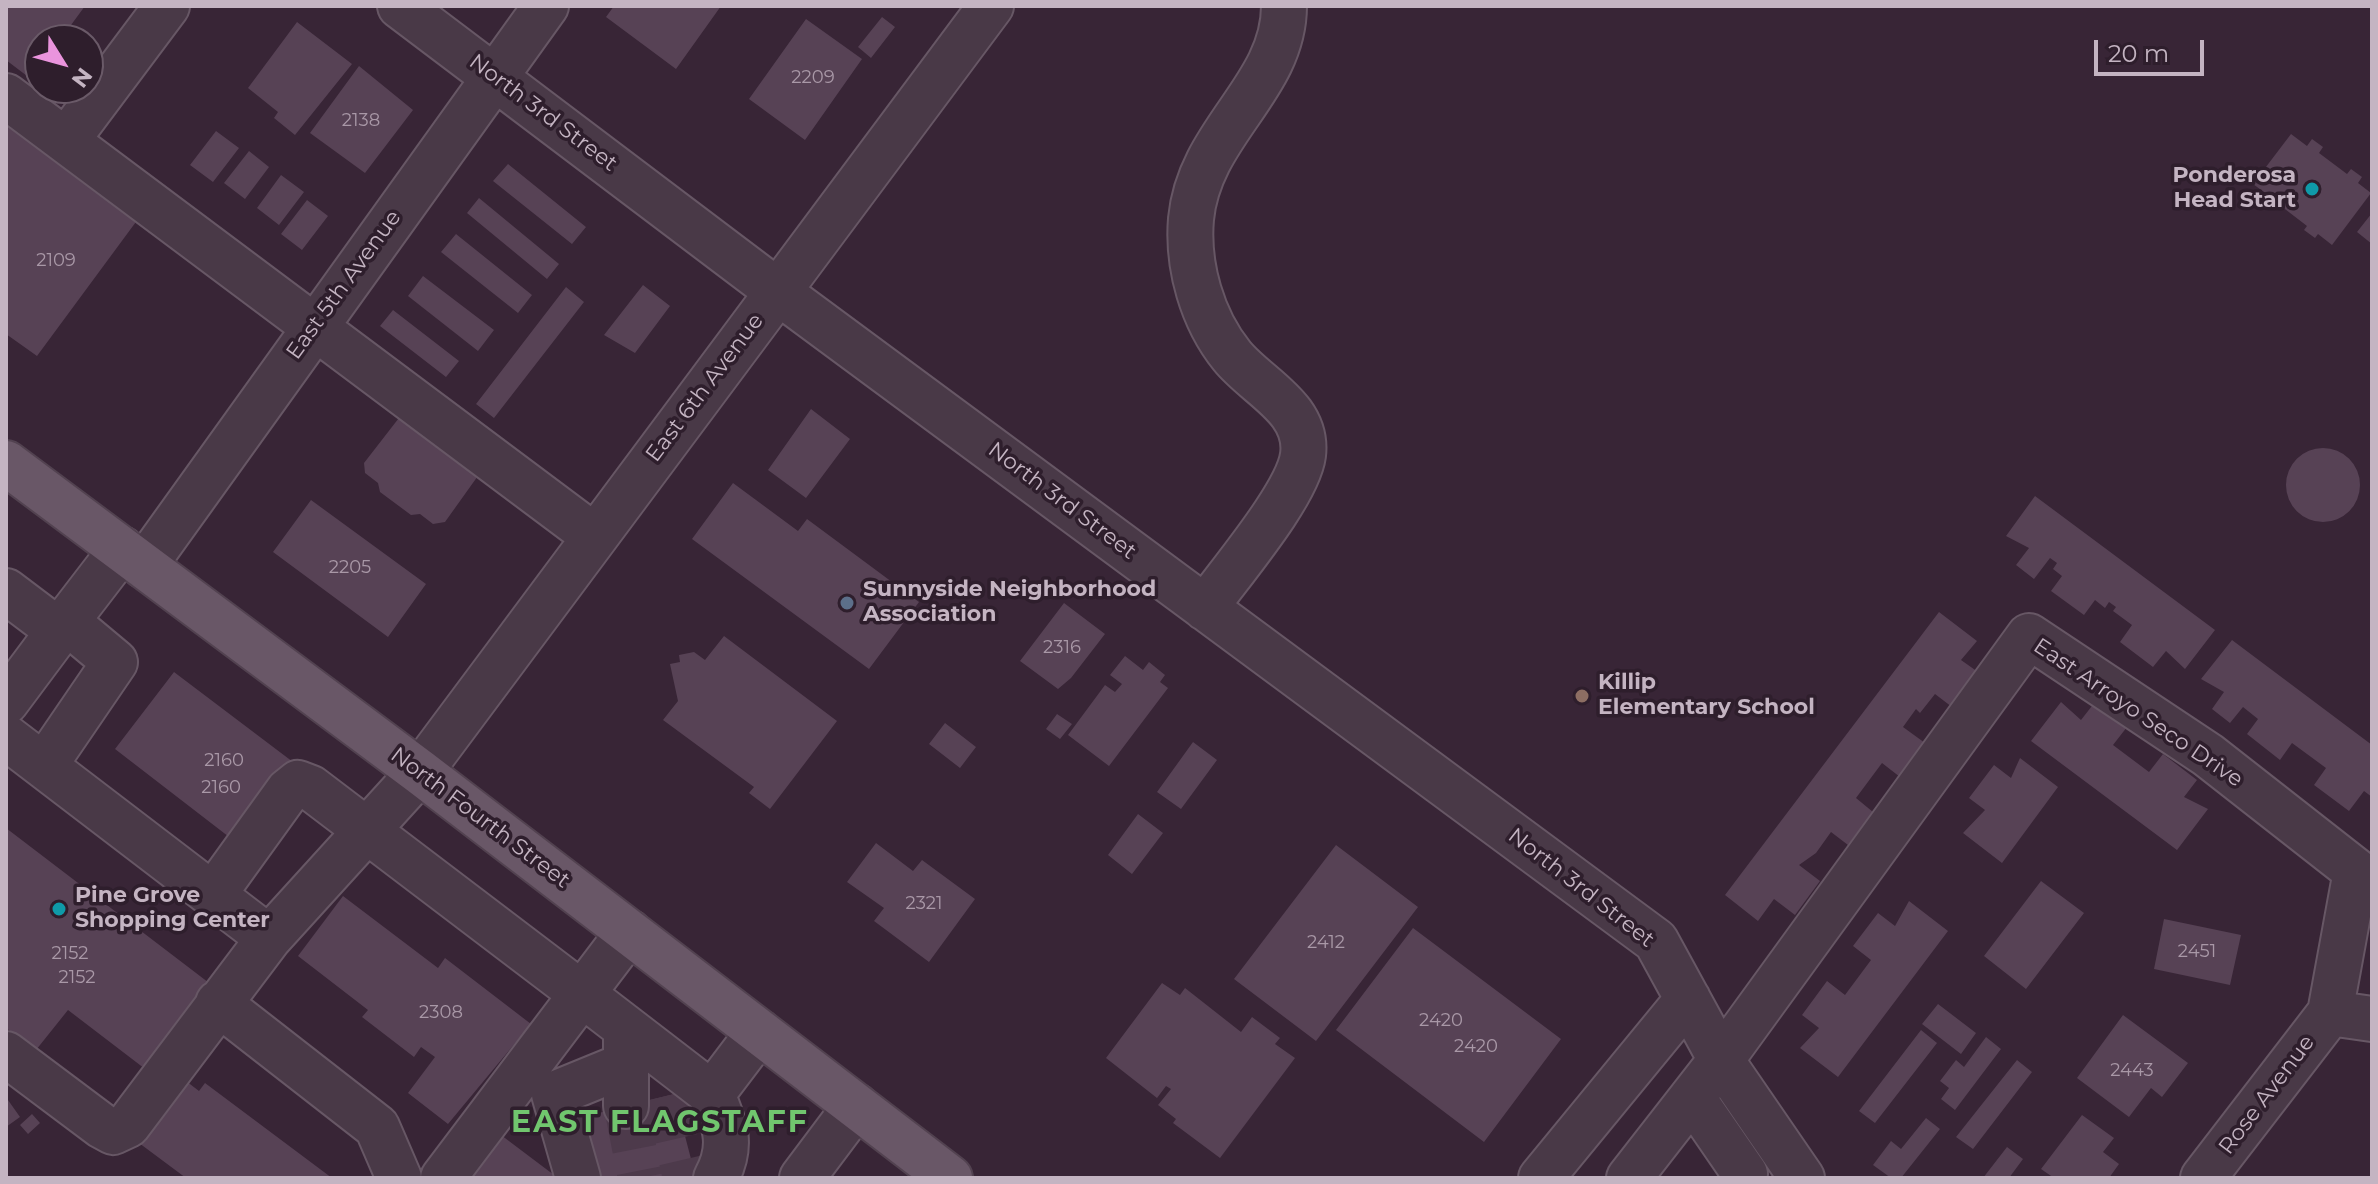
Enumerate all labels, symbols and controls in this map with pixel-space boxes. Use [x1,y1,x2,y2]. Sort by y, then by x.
north arrow [24,24,104,104]
scale bar [2098,24,2208,74]
text: 20 m [2108,39,2169,68]
street label: North 3rd Street [464,49,622,177]
text: N [66,62,98,93]
house number: 2209 [791,67,835,89]
house number: 2138 [342,110,380,132]
place label: Ponderosa Head Start [2172,163,2296,214]
marker: Ponderosa Head Start [2303,180,2321,198]
street label: East 5th Avenue [281,205,407,365]
house number: 2109 [36,250,76,272]
street label: East 6th Avenue [641,309,769,467]
street label: North 3rd Street [983,437,1141,565]
house number: 2205 [329,557,371,579]
place label: Sunnyside Neighborhood Association [863,577,1156,628]
marker: Sunnyside Neighborhood Association [838,594,856,612]
street label: East Arroyo Seco Drive [2028,633,2248,793]
house number: 2316 [1043,637,1081,659]
place label: Killip Elementary School [1598,670,1815,722]
marker: Killip Elementary School [1573,687,1591,705]
street label: North Fourth Street [385,742,575,894]
house number: 2160 [204,750,244,772]
house number: 2160 [201,777,241,799]
street label: North 3rd Street [1503,823,1659,953]
place label: Pine Grove Shopping Center [75,883,270,934]
house number: 2321 [905,893,943,915]
marker: Pine Grove Shopping Center [50,900,68,918]
house number: 2412 [1307,932,1345,954]
house number: 2451 [2178,941,2216,963]
house number: 2152 [51,943,89,965]
house number: 2152 [58,967,96,989]
house number: 2308 [419,1002,463,1024]
house number: 2420 [1419,1010,1463,1032]
street label: Rose Avenue [2214,1030,2320,1160]
house number: 2420 [1454,1036,1498,1058]
house number: 2443 [2110,1060,2154,1082]
district label: EAST FLAGSTAFF [511,1105,809,1141]

